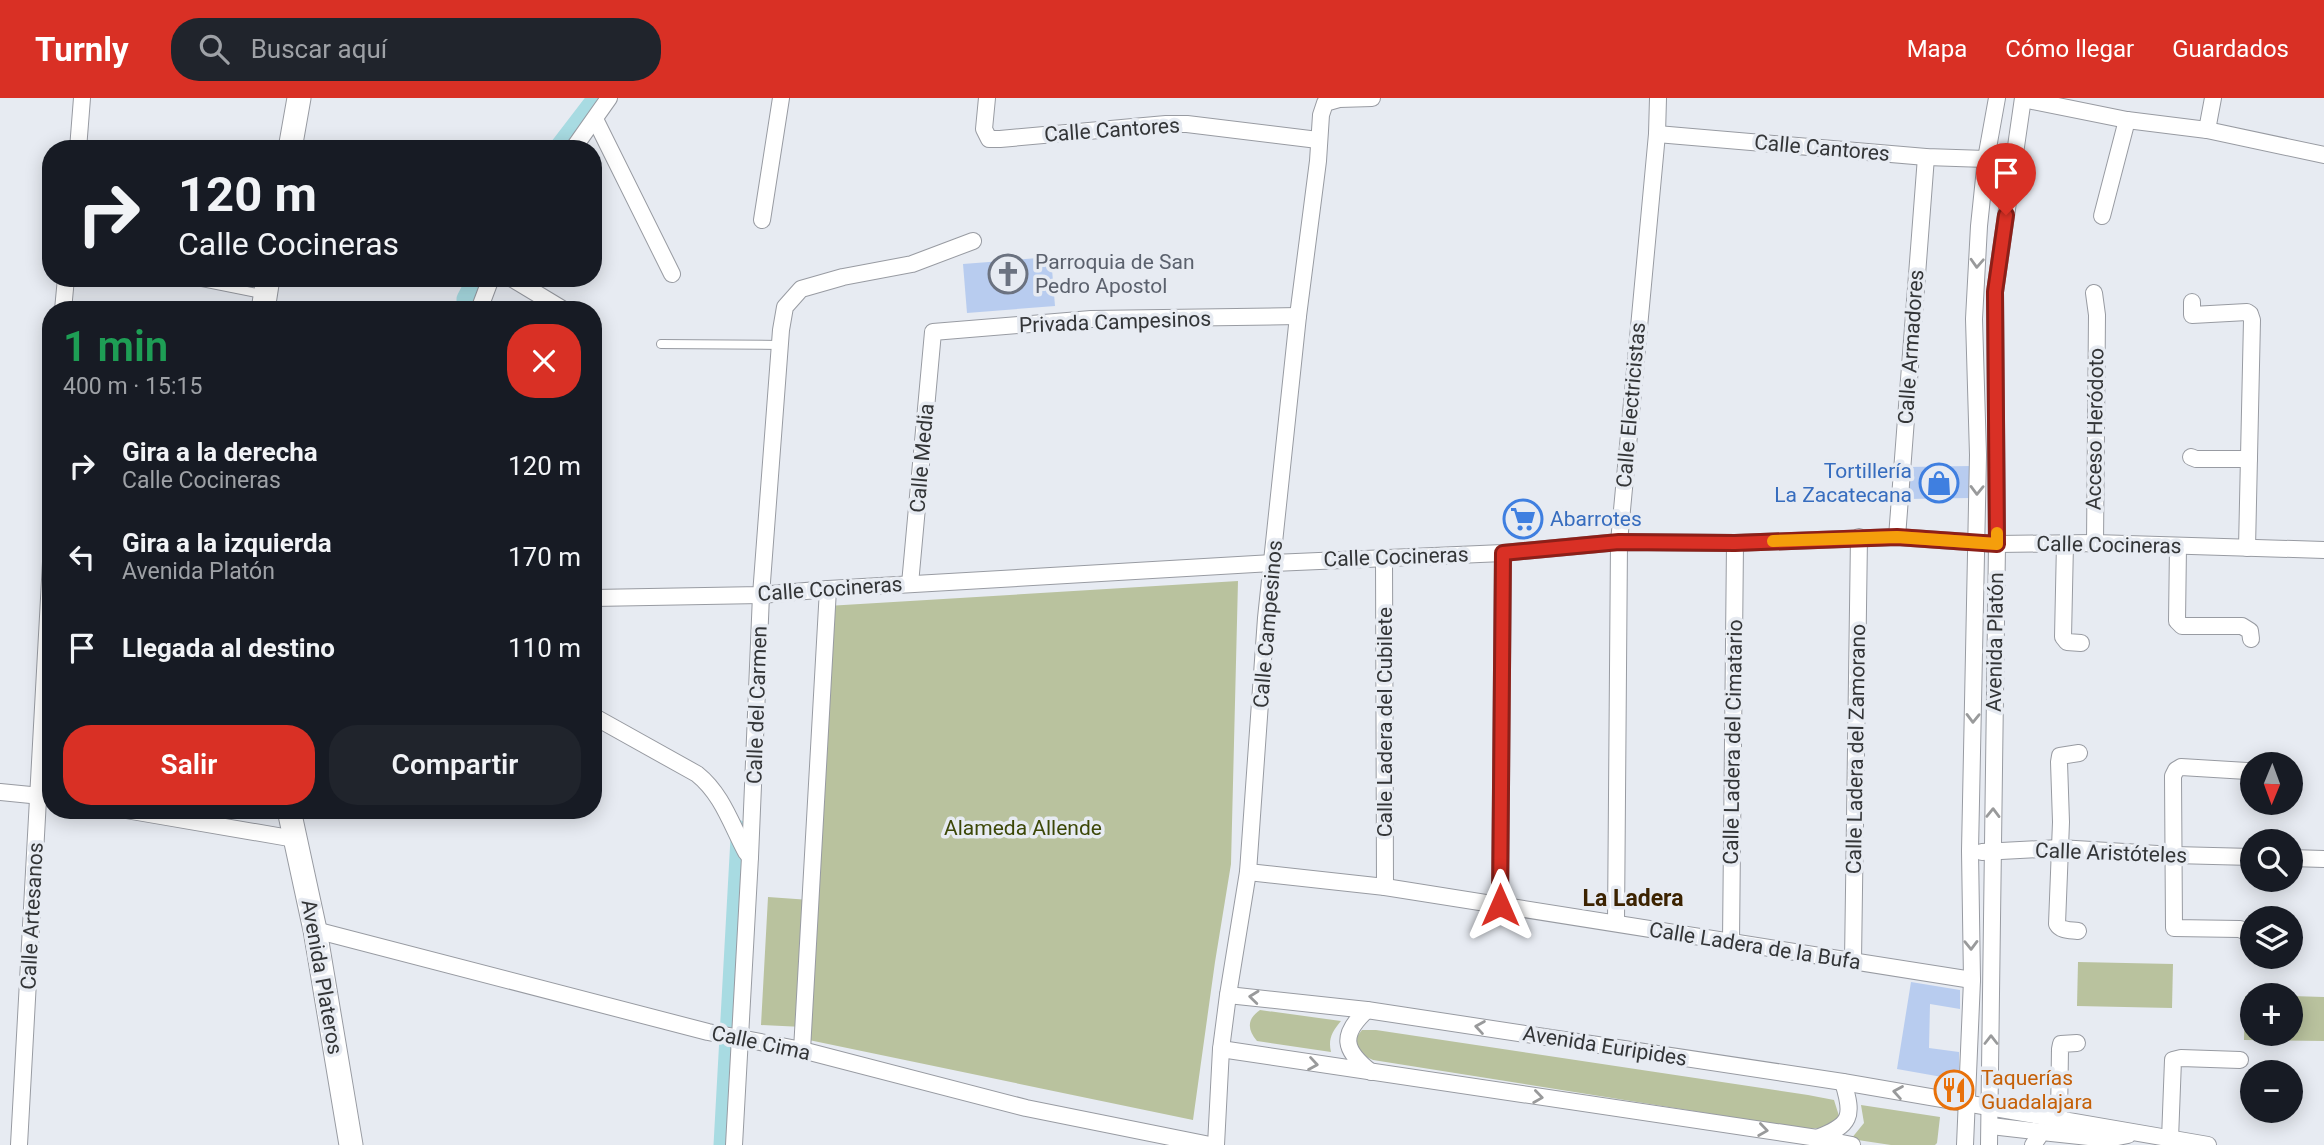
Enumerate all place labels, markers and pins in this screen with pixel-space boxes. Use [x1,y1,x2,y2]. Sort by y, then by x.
pin [1976,143,2036,215]
place label: Parroquia de San Pedro Apostol [1035,250,1195,298]
church icon: Parroquia de San Pedro Apostol [987,253,1029,295]
place label: Tortillería La Zacatecana [1774,459,1912,507]
shop icon: Tortillería La Zacatecana [1918,462,1960,504]
supermarket icon: Abarrotes [1502,498,1544,540]
place label: Abarrotes [1550,507,1642,531]
place label: Taquerías Guadalajara [1981,1066,2093,1114]
restaurant icon: Taquerías Guadalajara [1933,1069,1975,1111]

